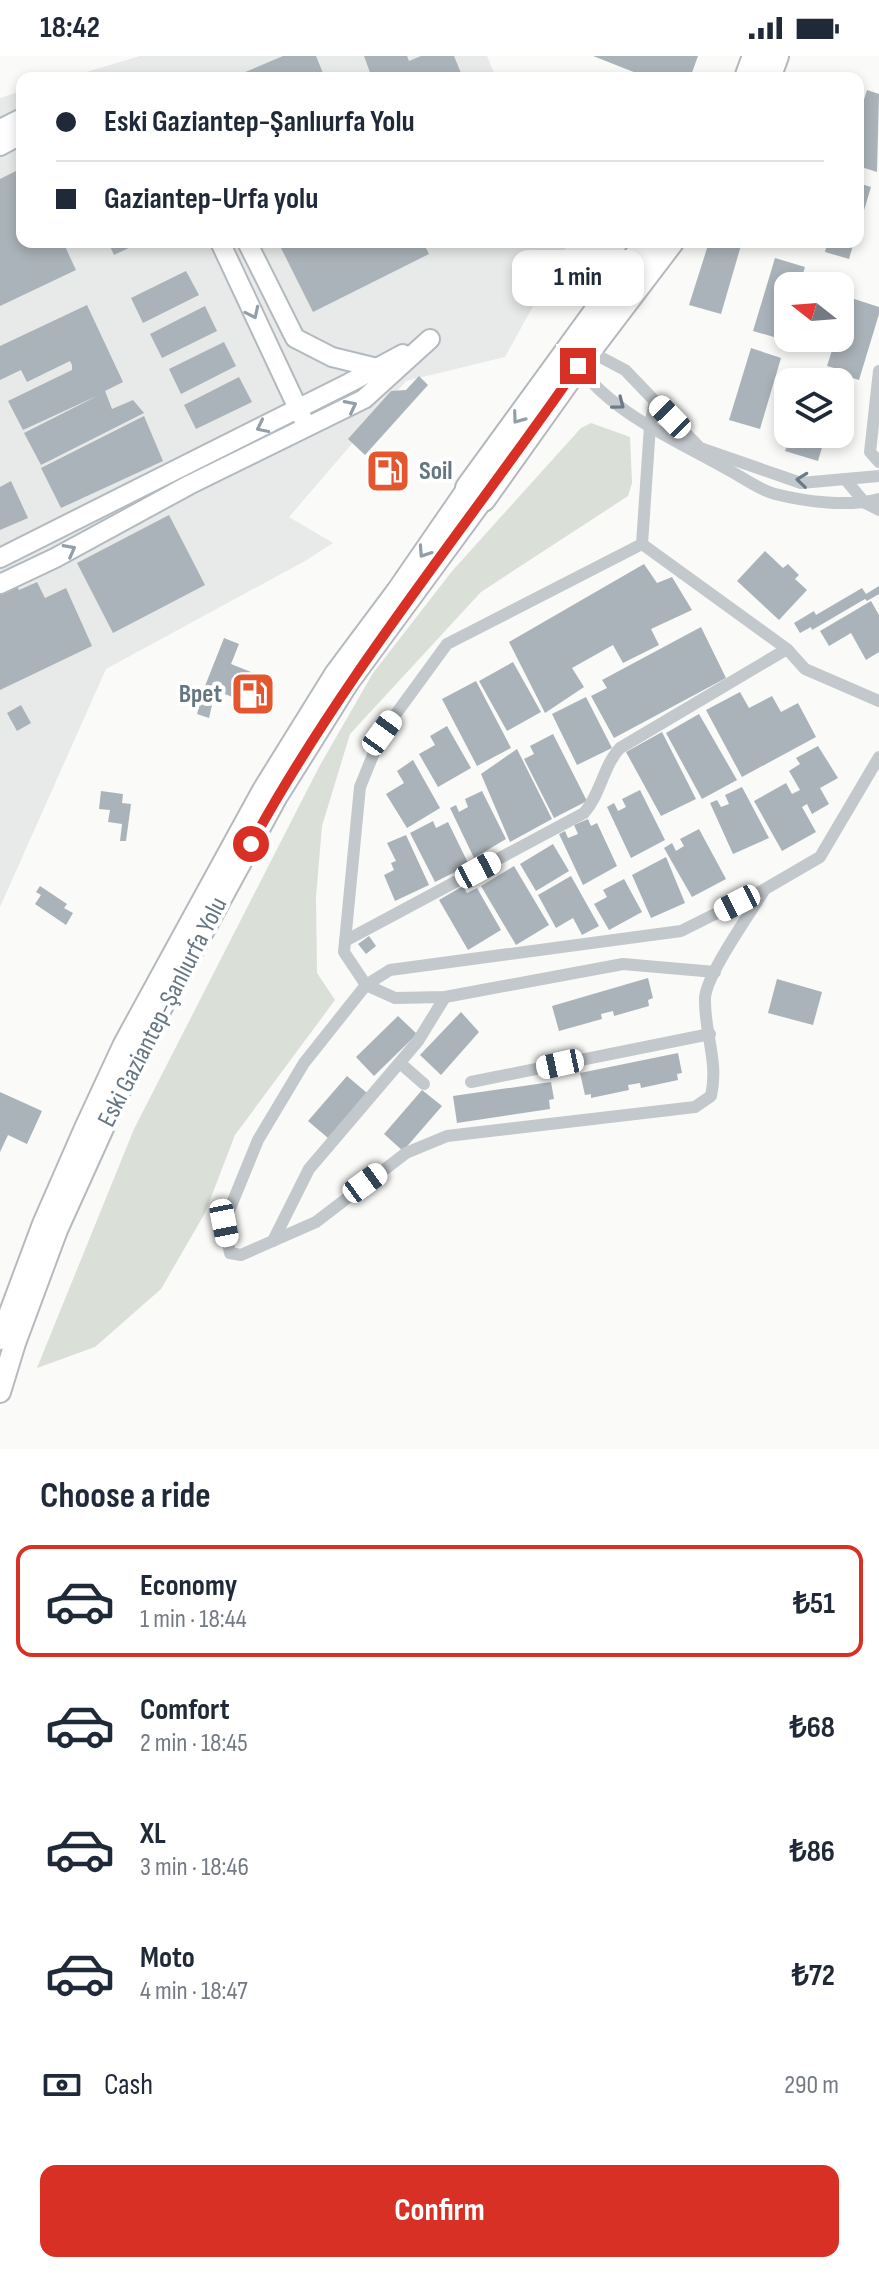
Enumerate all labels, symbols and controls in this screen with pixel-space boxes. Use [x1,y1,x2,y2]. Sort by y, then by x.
text: 18:42 [40,10,100,46]
text: Eski Gaziantep-Şanlıurfa Yolu [104,104,415,140]
text: Gaziantep-Urfa yolu [104,181,318,217]
callout: 1 min [512,250,644,306]
text: 1 min [554,262,602,293]
north arrow [774,272,854,352]
map controls [774,272,854,448]
one-way arrow [243,304,259,319]
route end [560,348,596,384]
button: layers [774,368,854,448]
car [645,391,695,443]
one-way arrow [611,394,625,408]
one-way arrow [343,400,357,415]
one-way arrow [513,409,528,424]
one-way arrow [255,417,270,433]
fuel station icon: Soil [364,447,412,495]
place label: Soil [419,456,453,487]
one-way arrow [795,472,808,489]
one-way arrow [419,543,434,558]
one-way arrow [61,544,76,560]
fuel station icon: Bpet [229,670,277,718]
place label: Bpet [179,679,222,710]
car [358,707,406,759]
route start [233,826,269,862]
car [451,848,505,892]
car [710,881,764,925]
street label: Eski Gaziantep-Şanlıurfa Yolu [92,892,234,1132]
car [534,1047,586,1081]
car [339,1159,391,1207]
car [208,1197,240,1249]
text: Choose a ride [40,1475,211,1518]
icon: car [44,1565,116,1637]
text: Economy [140,1568,237,1604]
text: ₺51 [793,1586,835,1622]
text: 1 min · 18:44 [140,1604,247,1635]
icon: car [44,1689,116,1761]
text: Comfort [140,1692,230,1728]
text: ₺68 [790,1710,835,1746]
text: 2 min · 18:45 [140,1728,248,1759]
icon: car [44,1813,116,1885]
text: XL [140,1816,166,1852]
text: ₺86 [790,1834,835,1870]
text: 3 min · 18:46 [140,1852,249,1883]
icon: car [44,1937,116,2009]
text: Moto [140,1940,195,1976]
text: ₺72 [792,1958,835,1994]
text: 4 min · 18:47 [140,1976,248,2007]
icon: cash [40,2063,84,2107]
text: Cash [104,2067,153,2103]
text: 290 m [784,2070,839,2101]
button: Confirm [40,2165,839,2257]

